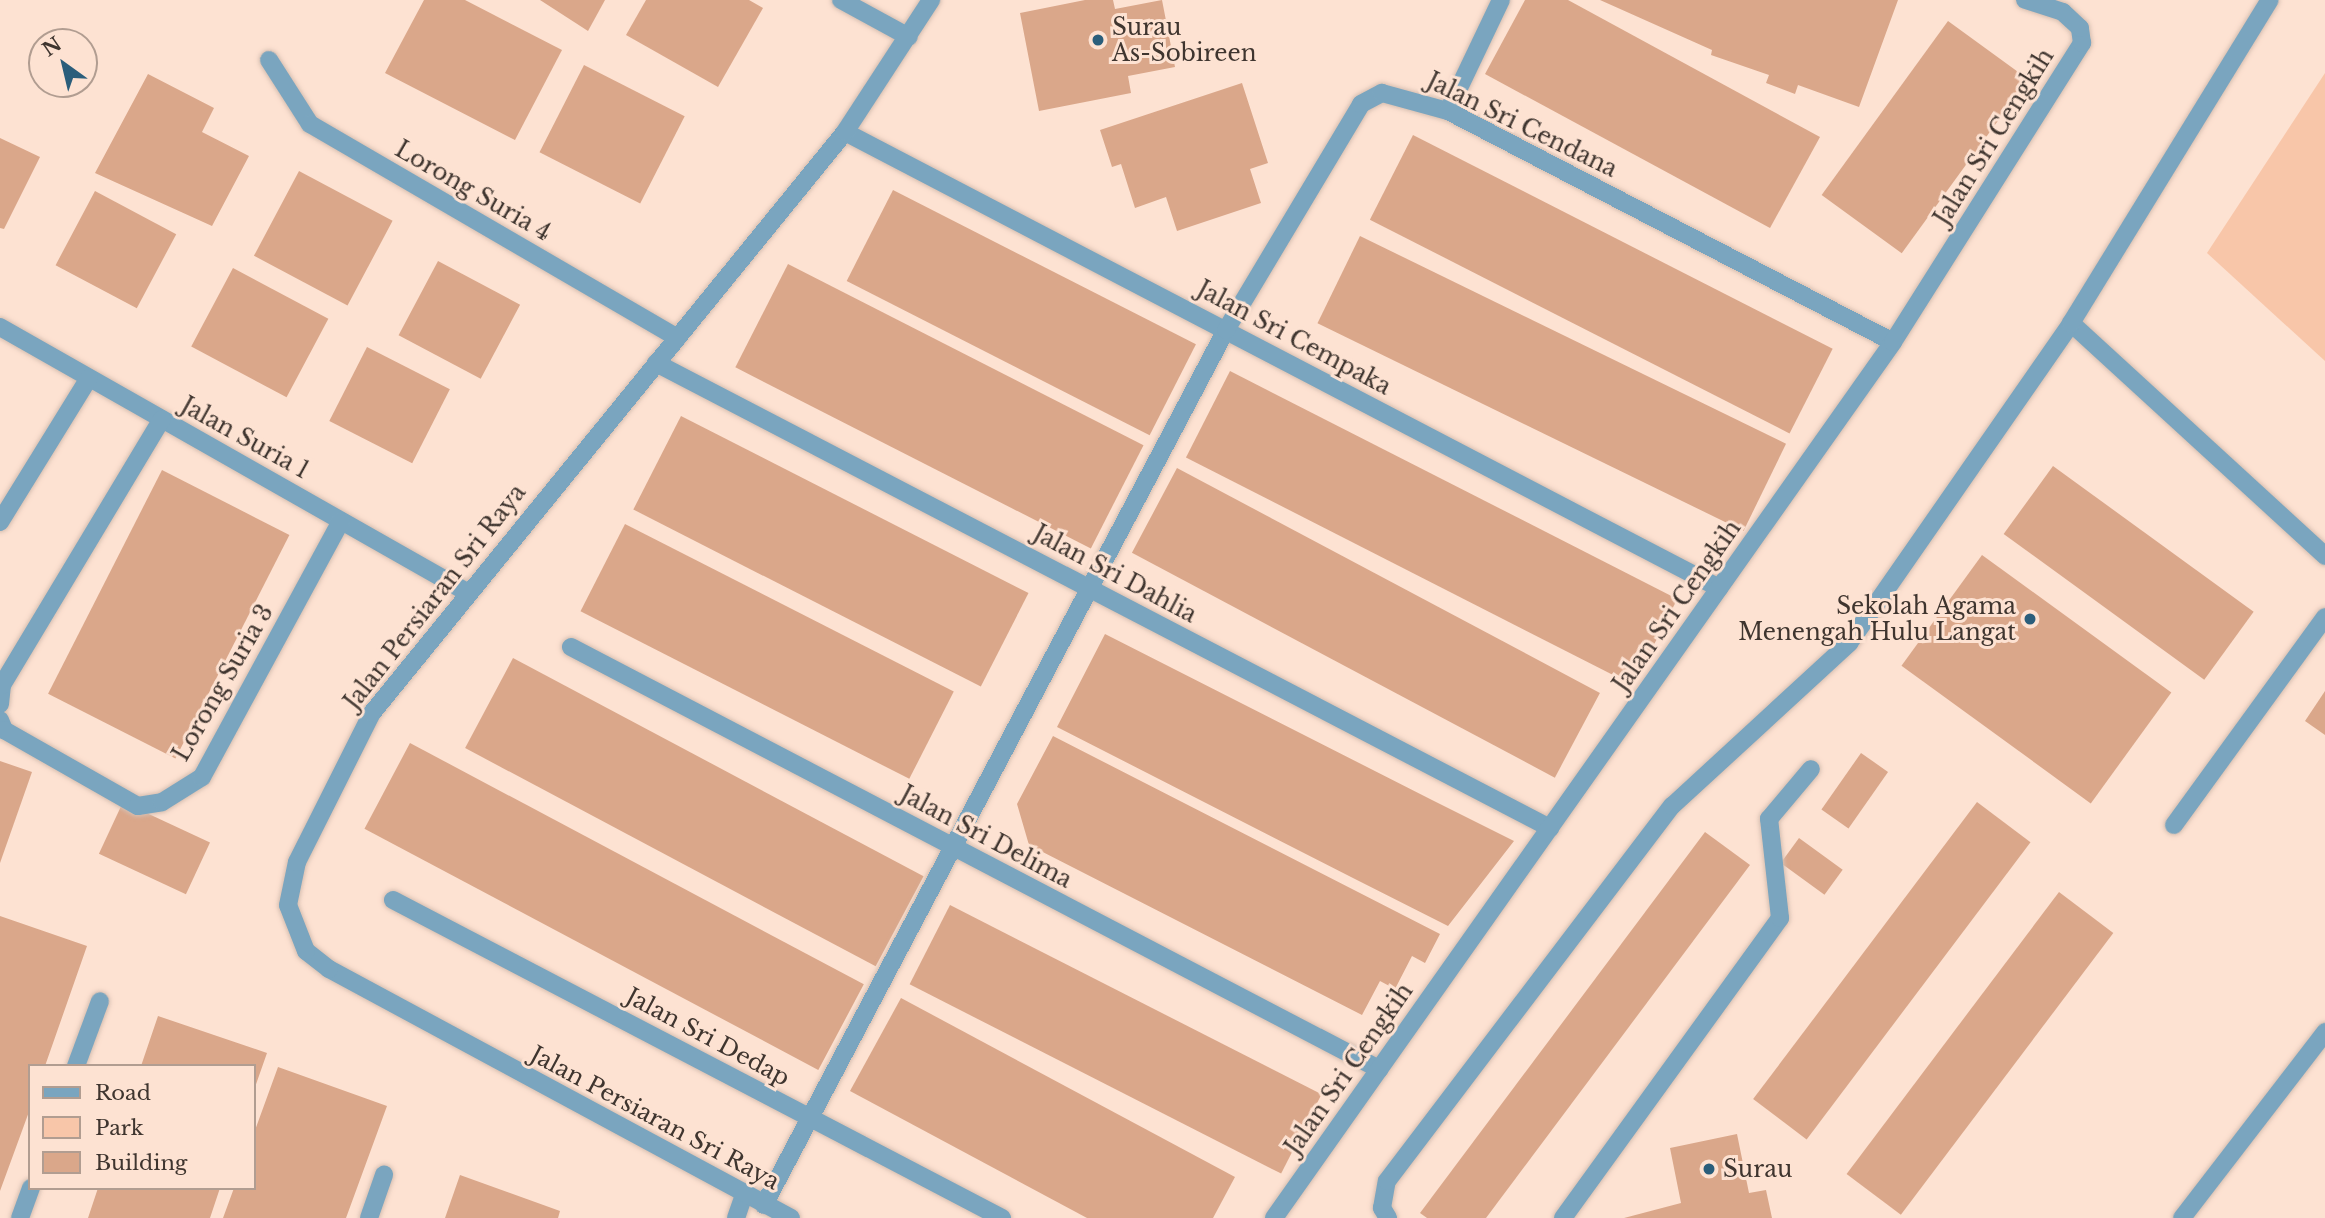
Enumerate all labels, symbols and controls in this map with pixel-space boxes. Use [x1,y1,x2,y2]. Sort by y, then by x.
place label: Surau As-Sobireen [1112,13,1257,67]
north arrow [28,28,98,98]
text: N [38,32,66,61]
marker: Surau As-Sobireen [1090,32,1106,48]
street label: Jalan Sri Cengkih [1928,44,2060,230]
street label: Jalan Sri Cendana [1422,67,1622,183]
street label: Lorong Suria 4 [390,135,556,247]
street label: Jalan Sri Cempaka [1192,275,1396,401]
street label: Jalan Suria 1 [176,391,314,485]
street label: Jalan Persiaran Sri Raya [339,479,531,715]
street label: Jalan Sri Cengkih [1607,515,1747,697]
street label: Jalan Sri Dahlia [1029,519,1201,629]
place label: Sekolah Agama Menengah Hulu Langat [1738,592,2016,646]
street label: Lorong Suria 3 [167,600,279,766]
marker: Sekolah Agama Menengah Hulu Langat [2022,611,2038,627]
street label: Jalan Sri Delima [896,780,1076,894]
street label: Jalan Sri Cengkih [1279,978,1419,1160]
street label: Jalan Sri Dedap [621,982,795,1092]
street label: Jalan Persiaran Sri Raya [526,1041,784,1195]
legend [28,1064,256,1190]
text: Road [95,1080,151,1106]
text: Park [95,1115,144,1141]
text: Building [95,1150,187,1176]
place label: Surau [1723,1155,1792,1183]
marker: Surau [1701,1161,1717,1177]

